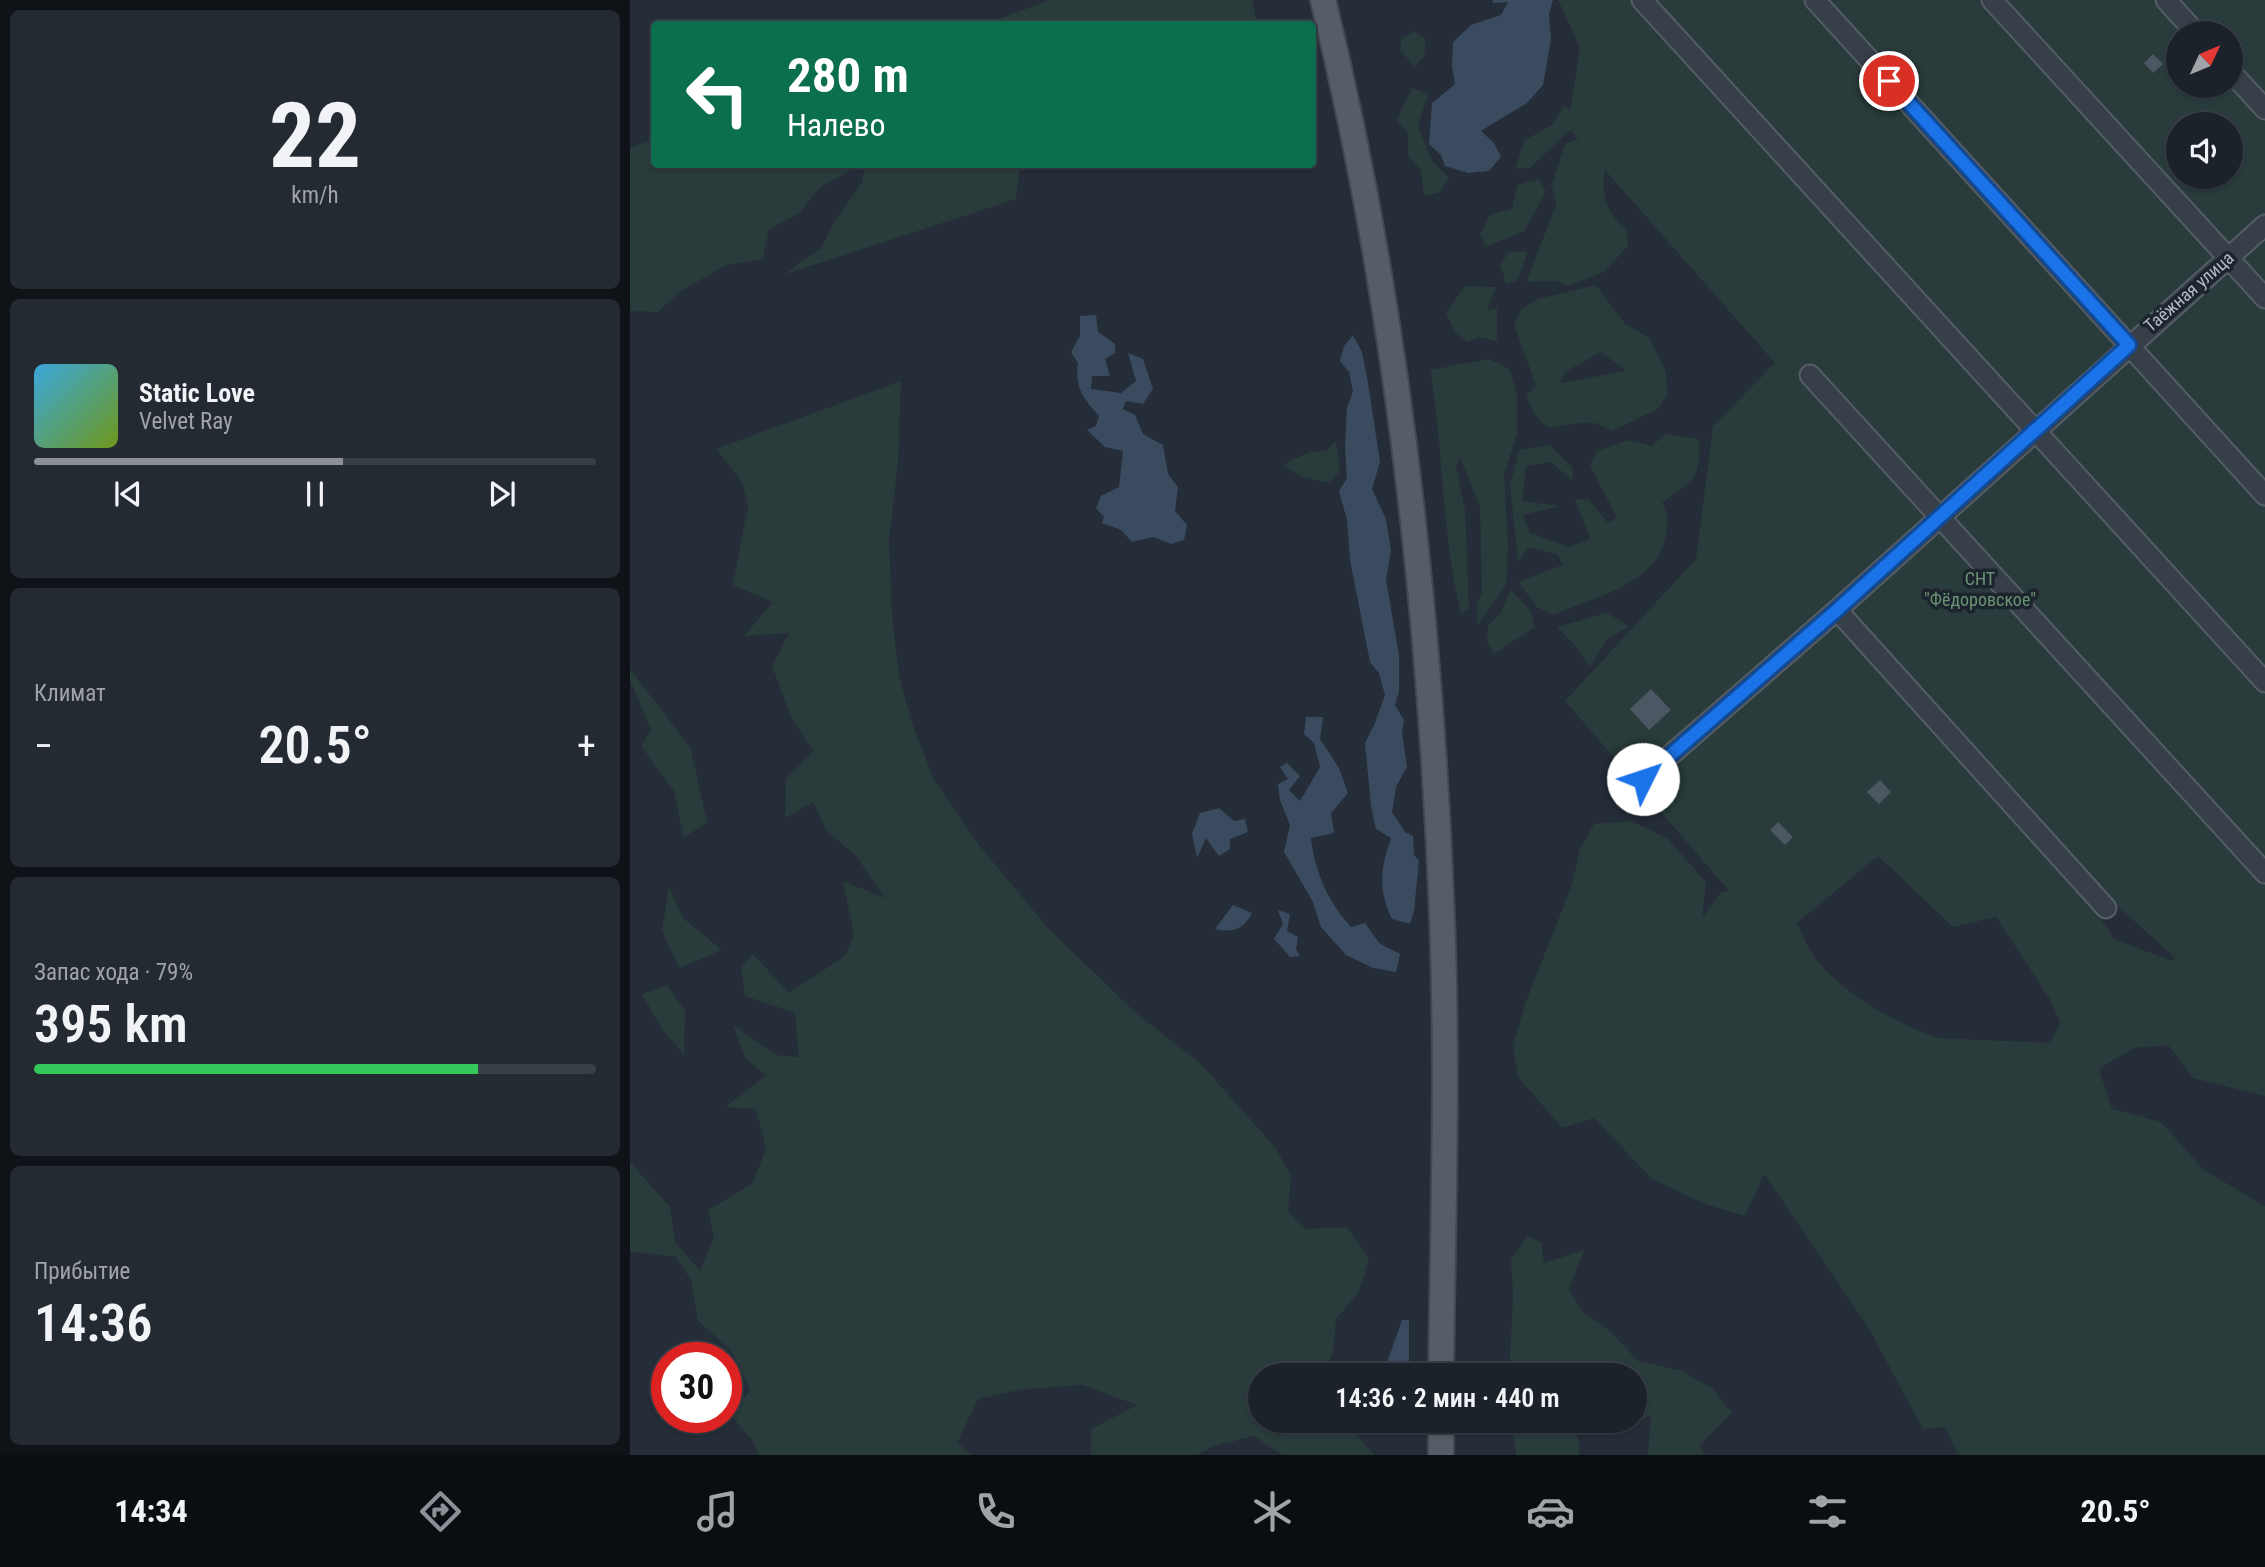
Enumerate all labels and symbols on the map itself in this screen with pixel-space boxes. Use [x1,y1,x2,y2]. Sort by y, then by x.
north arrow [2166,21,2244,98]
pin [1859,51,1919,111]
street label: Таёжная улица [2140,247,2238,336]
park label: СНТ "Фёдоровское" [1924,568,2036,610]
position arrow [1606,742,1680,816]
speed limit sign: 30 [651,1342,742,1433]

